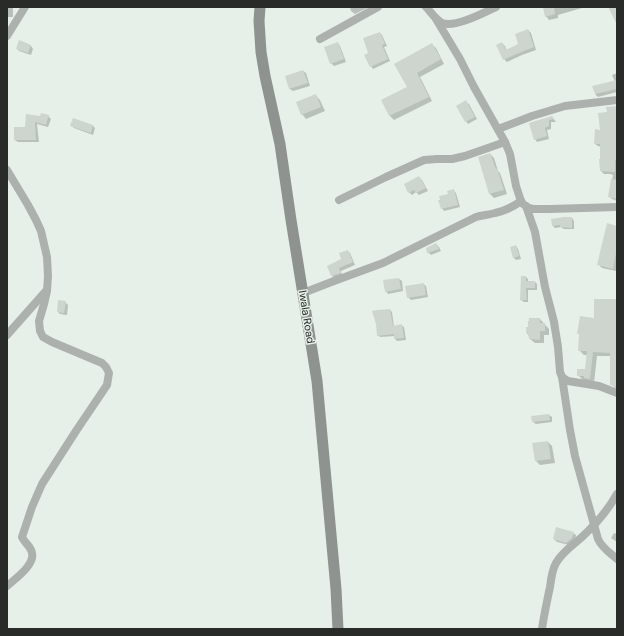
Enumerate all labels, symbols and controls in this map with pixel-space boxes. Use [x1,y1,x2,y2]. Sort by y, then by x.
street label: Iwala Road [296,289,318,345]

